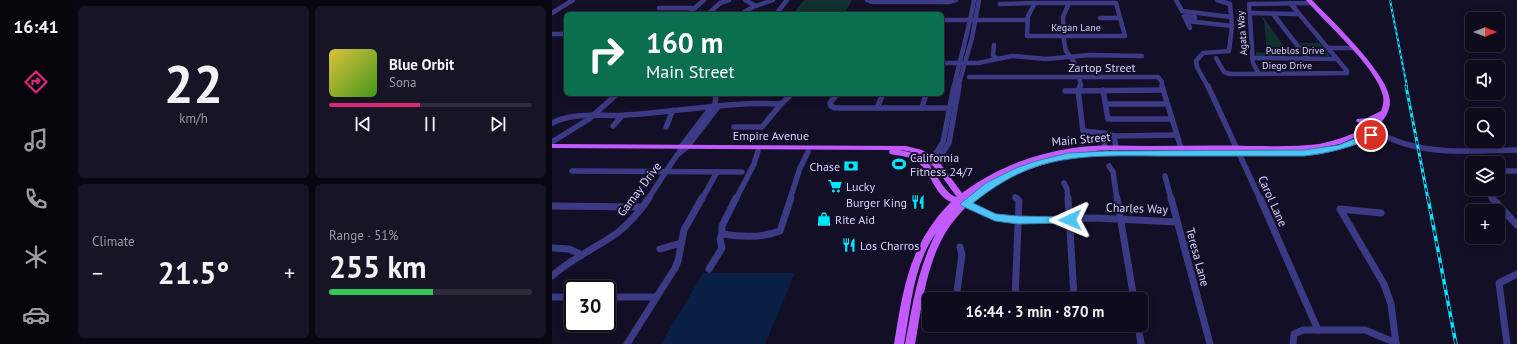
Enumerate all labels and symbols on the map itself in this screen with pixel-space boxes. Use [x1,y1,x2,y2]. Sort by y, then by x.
street label: Agata Way [1234,10,1250,56]
north arrow [1465,12,1505,52]
street label: Kegan Lane [1051,21,1101,34]
street label: Pueblos Drive [1266,44,1324,57]
street label: Diego Drive [1262,59,1312,72]
street label: Zartop Street [1068,60,1136,75]
pin [1354,118,1388,152]
street label: Empire Avenue [733,128,809,143]
street label: Main Street [1051,129,1111,149]
place label: California Fitness 24/7 [910,150,973,179]
sports icon: California Fitness 24/7 [891,156,907,172]
bank icon: Chase [843,158,859,174]
street label: Gamay Drive [614,159,664,219]
place label: Chase [809,159,840,174]
street label: Carol Lane [1255,173,1291,229]
supermarket icon: Lucky [827,178,843,194]
place label: Lucky [846,179,876,194]
restaurant icon: Burger King [910,194,926,210]
place label: Burger King [846,195,907,210]
position arrow [1049,199,1091,241]
street label: Charles Way [1106,199,1169,217]
shop icon: Rite Aid [816,211,832,227]
place label: Rite Aid [835,212,875,227]
street label: Teresa Lane [1183,226,1213,288]
restaurant icon: Los Charros [841,237,857,253]
place label: Los Charros [860,238,919,253]
speed limit sign: 30 [564,280,616,332]

